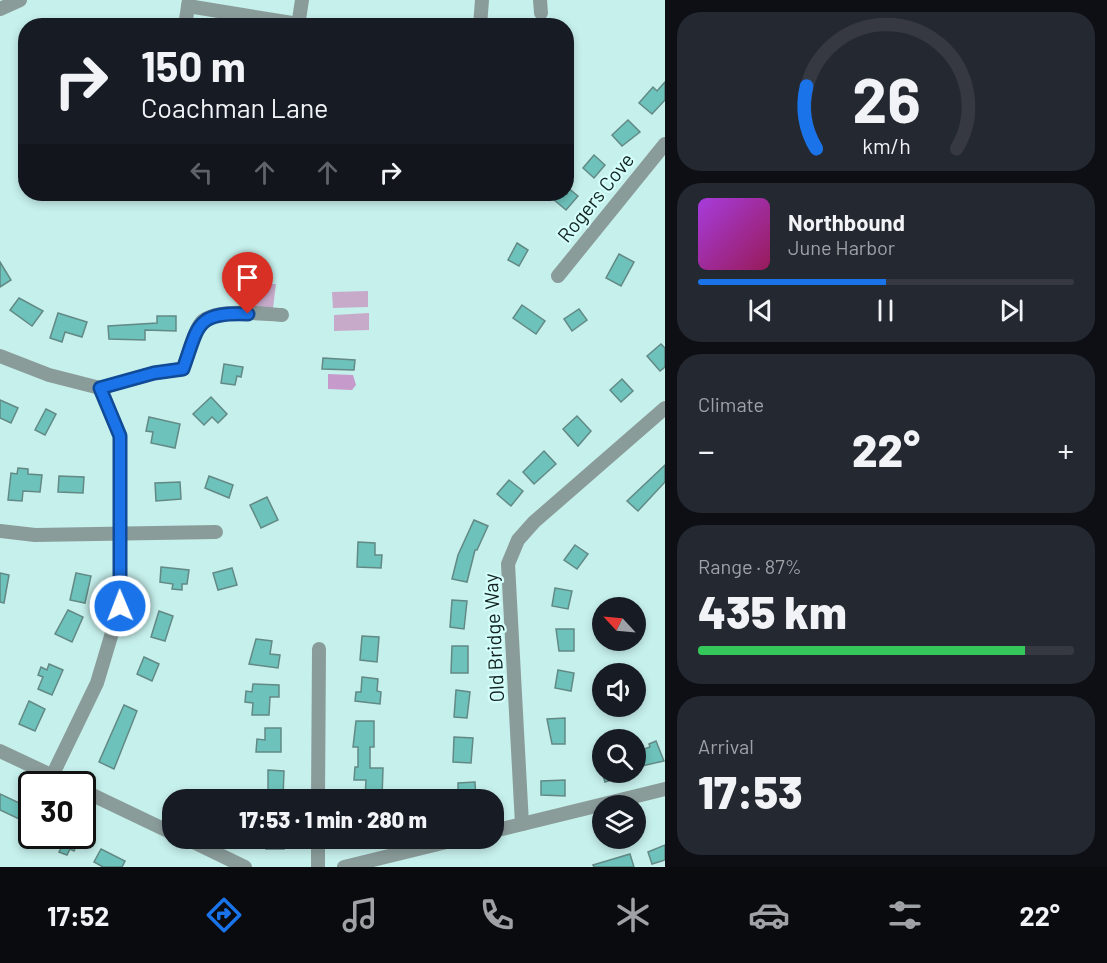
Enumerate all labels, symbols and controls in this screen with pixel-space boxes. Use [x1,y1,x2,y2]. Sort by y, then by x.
text: 150 m [141,40,246,90]
icon: right [42,42,120,120]
text: 26 [852,61,920,135]
text: Coachman Lane [141,91,328,123]
text: km/h [862,133,910,158]
street label: Rogers Cove [552,148,638,246]
icon: left [185,156,218,189]
icon: ahead [248,156,281,189]
icon: ahead [311,156,344,189]
icon: right [374,156,407,189]
text: Northbound [788,209,905,235]
text: June Harbor [788,235,895,259]
pin [222,252,273,314]
icon: arrive [231,261,264,294]
icon: previous [744,294,777,327]
icon: pause [869,294,902,327]
icon: next [995,294,1028,327]
text: Climate [698,392,764,416]
text: 22° [852,422,920,476]
text: − [698,430,715,470]
text: + [1057,430,1074,470]
text: Range · 87% [698,554,802,578]
street label: Old Bridge Way [478,573,508,703]
position arrow [88,574,152,638]
text: 435 km [698,584,847,638]
north arrow [592,597,646,651]
map controls [592,597,646,849]
button: sound [592,663,646,717]
button: search [592,729,646,783]
text: Arrival [698,734,754,758]
text: 17:53 [698,764,803,818]
speed limit sign: 30 [18,771,96,849]
button: layers [592,795,646,849]
text: 17:53 · 1 min · 280 m [239,806,427,832]
icon: directions [203,894,245,936]
icon: music [339,894,381,936]
icon: phone [476,894,518,936]
icon: climate [612,894,654,936]
icon: car [748,894,790,936]
icon: filters [884,894,926,936]
text: 17:52 [47,899,109,931]
text: 22° [1020,899,1060,931]

